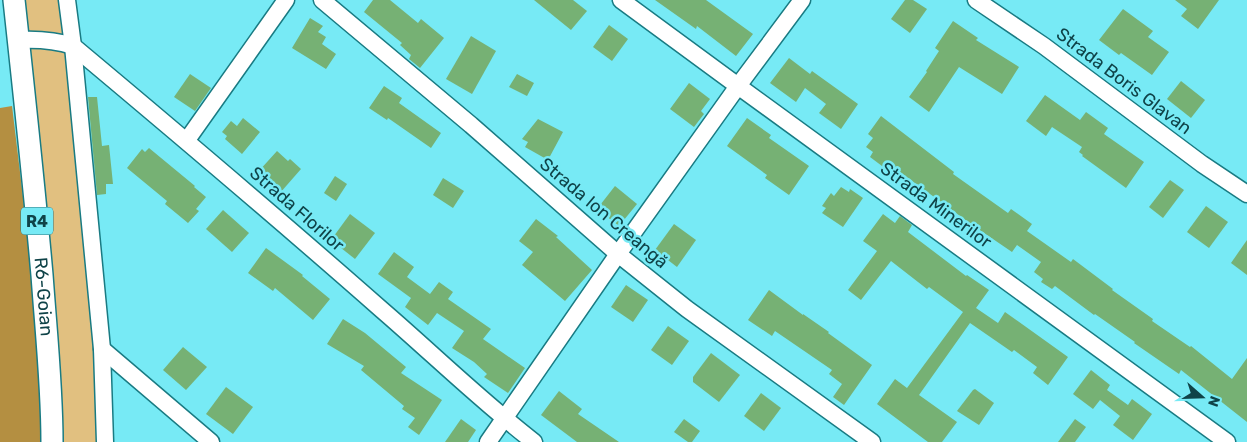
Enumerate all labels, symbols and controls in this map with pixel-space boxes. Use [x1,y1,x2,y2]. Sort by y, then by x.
street label: Strada Boris Glavan [1052,23,1196,139]
street label: Strada Ion Creangă [535,153,673,273]
street label: Strada Minerilor [876,157,996,253]
street label: Strada Florilor [245,162,349,256]
road number: R4 [21,208,53,235]
street label: R6-Goian [29,256,58,337]
north arrow [1177,372,1227,422]
text: N [1204,394,1223,409]

